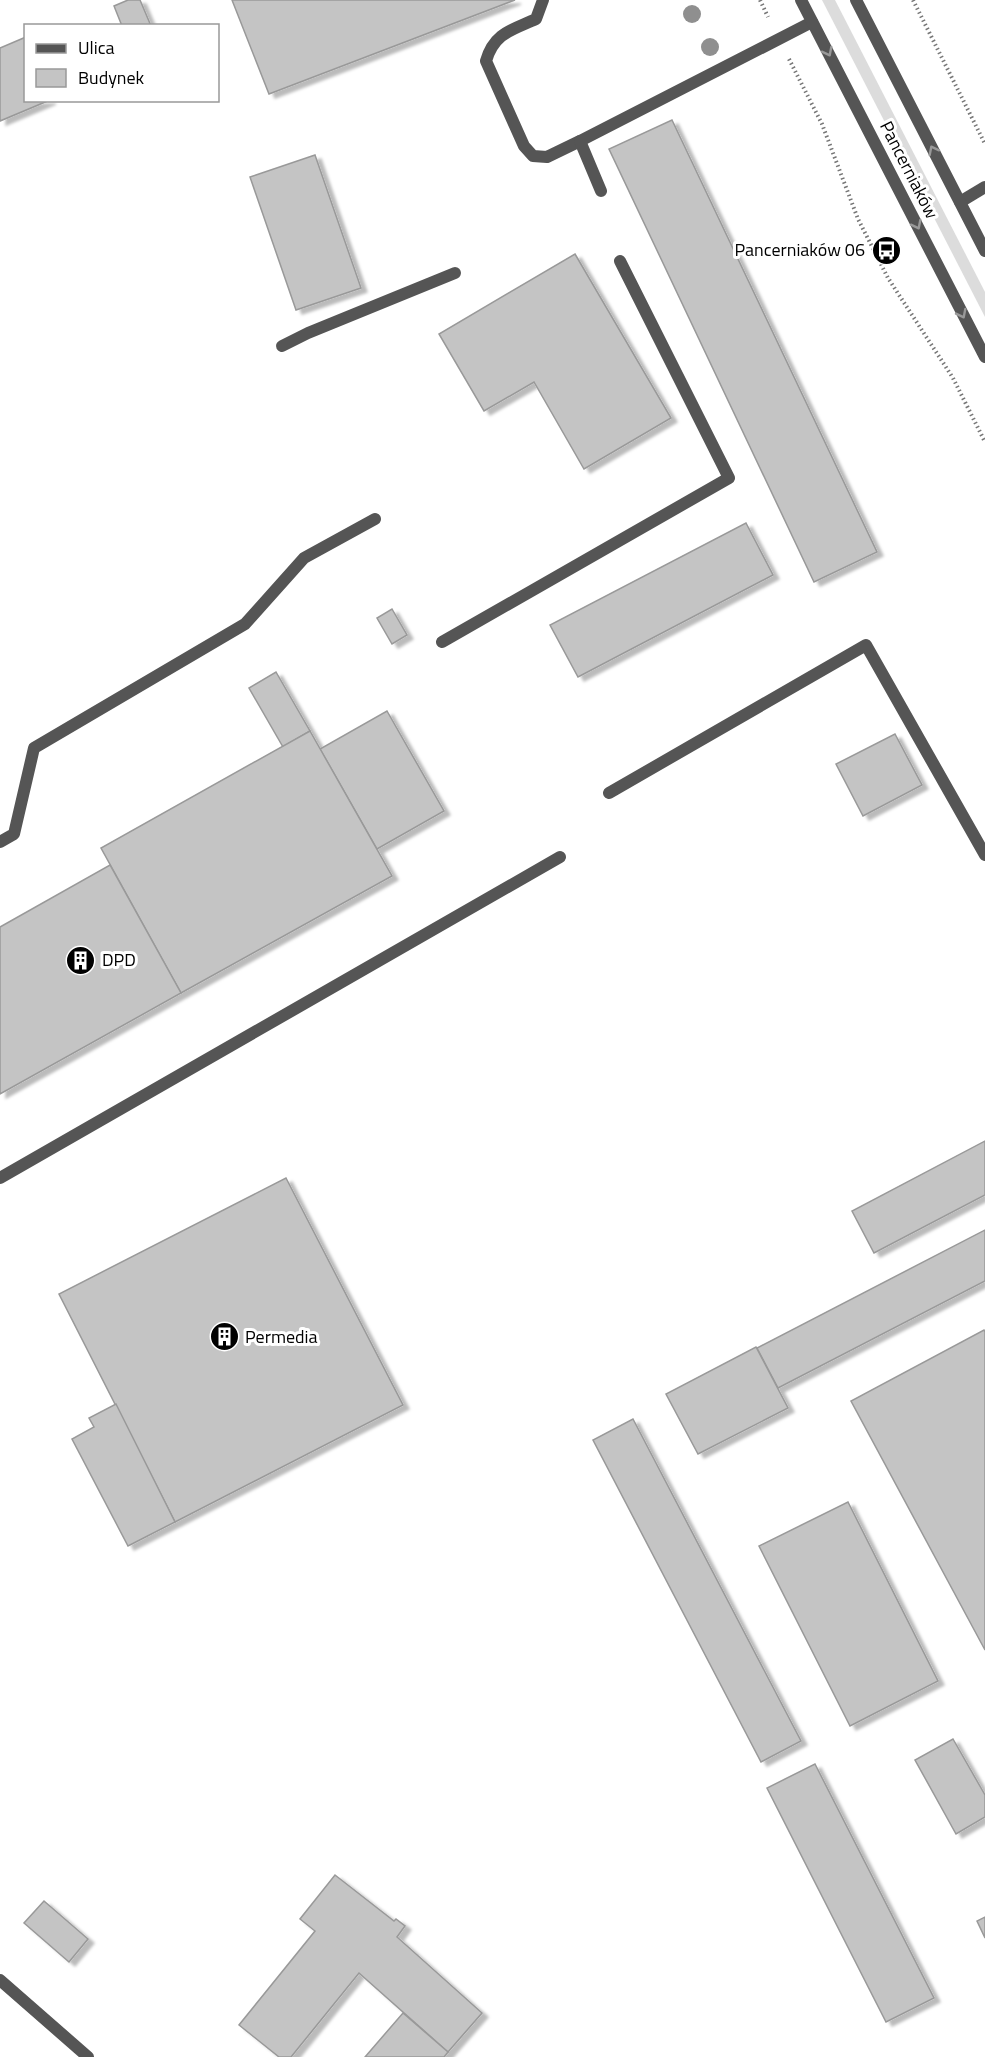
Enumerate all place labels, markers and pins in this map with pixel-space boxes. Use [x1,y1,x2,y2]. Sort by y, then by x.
bus stop icon: Pancerniaków 06 [870,234,902,266]
place label: Pancerniaków 06 [734,236,865,263]
building icon: DPD [65,944,97,976]
place label: DPD [102,946,136,973]
building icon: Permedia [208,1321,240,1353]
place label: Permedia [245,1323,318,1350]

